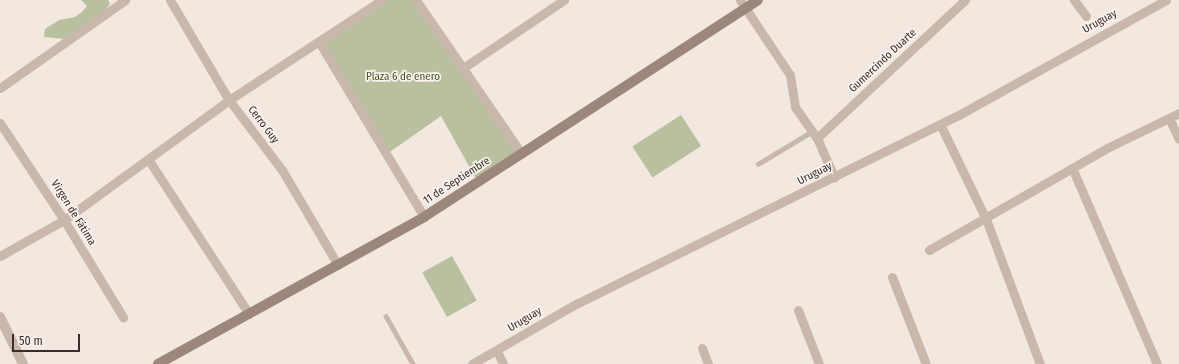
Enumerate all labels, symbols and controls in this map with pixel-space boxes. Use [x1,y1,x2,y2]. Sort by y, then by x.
street label: Uruguay [1081,7,1119,37]
street label: Gumercindo Duarte [847,26,919,96]
park label: Plaza 6 de enero [366,70,440,84]
street label: Cerro Guy [245,104,281,146]
street label: 11 de Septiembre [421,155,493,207]
street label: Uruguay [796,160,834,188]
street label: Virgen de Fátima [48,178,98,248]
street label: Uruguay [506,305,544,335]
scale bar [14,326,82,352]
text: 50 m [19,334,43,348]

